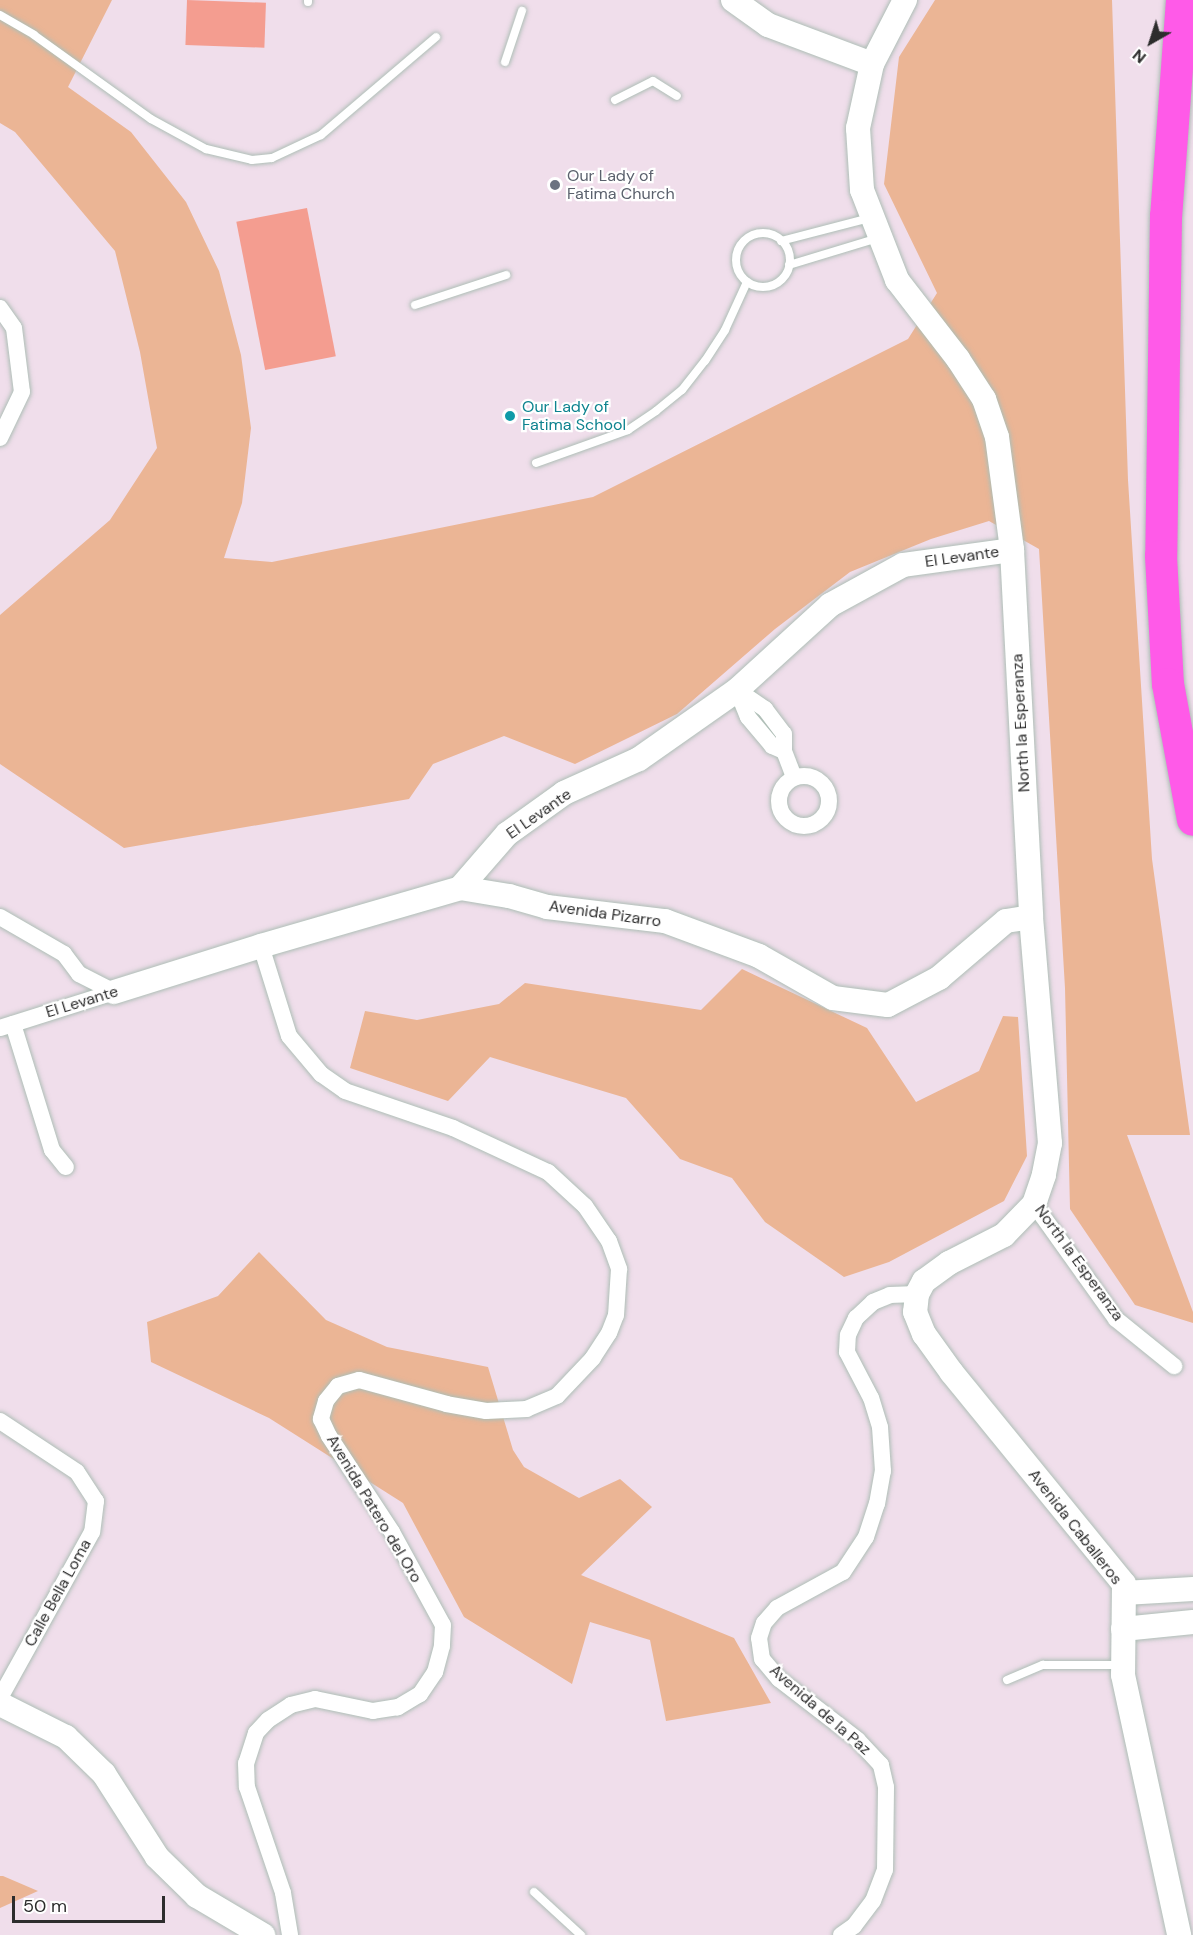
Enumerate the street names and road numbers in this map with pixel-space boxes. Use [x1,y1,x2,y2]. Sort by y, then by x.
street label: El Levante [924,542,1000,572]
street label: North la Esperanza [1008,653,1034,793]
street label: El Levante [503,785,575,843]
street label: Avenida Pizarro [548,897,662,931]
street label: El Levante [43,982,121,1022]
street label: North la Esperanza [1030,1201,1128,1325]
street label: Avenida Patero del Oro [322,1432,426,1586]
street label: Avenida Caballeros [1024,1465,1126,1589]
street label: Calle Bella Loma [21,1536,95,1650]
street label: Avenida de la Paz [765,1661,875,1759]

